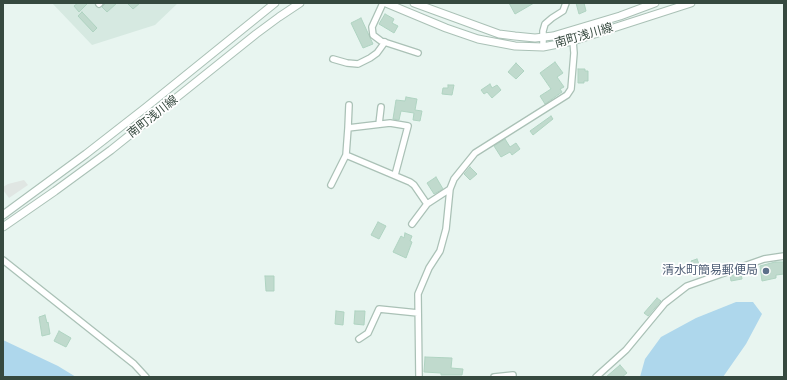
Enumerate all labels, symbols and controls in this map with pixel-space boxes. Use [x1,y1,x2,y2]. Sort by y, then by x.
street label: 南町浅川線 [553,21,615,51]
street label: 南町浅川線 [125,93,181,141]
place label: 清水町簡易郵便局 [662,264,758,278]
marker: 清水町簡易郵便局 [761,266,771,276]

